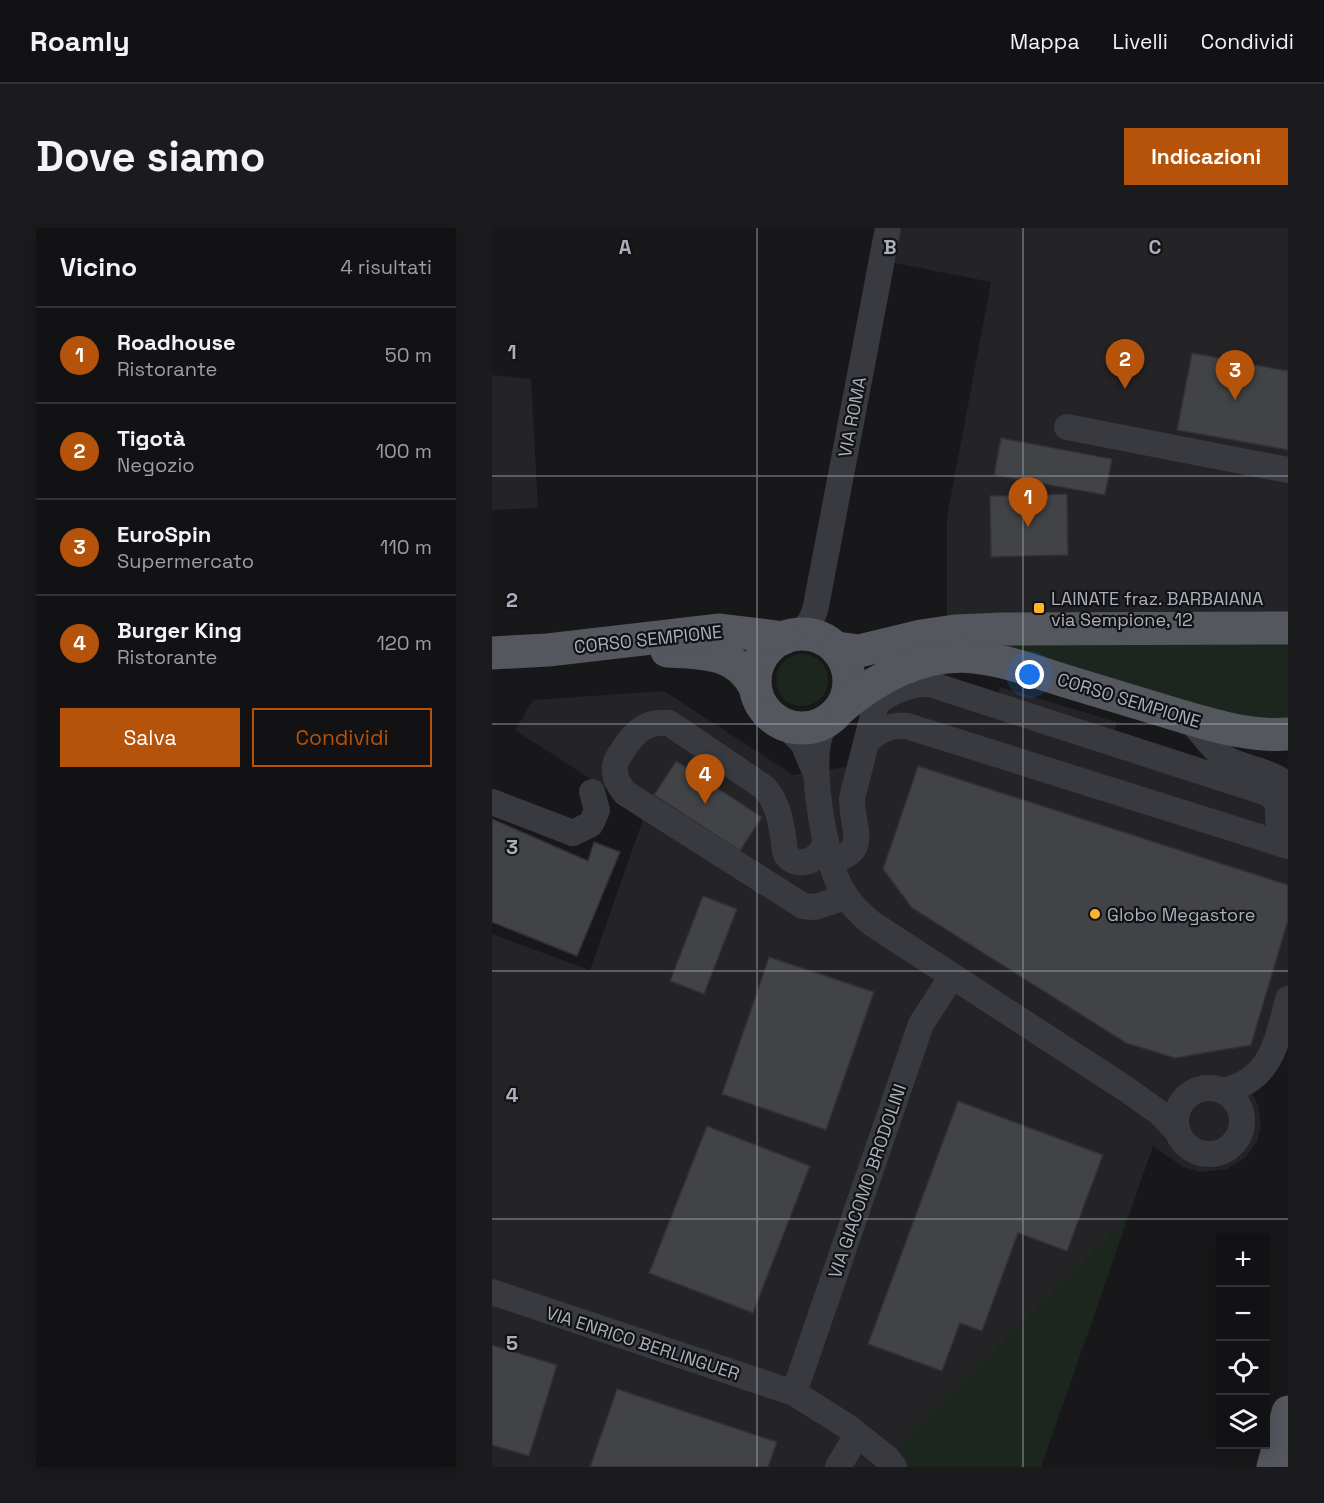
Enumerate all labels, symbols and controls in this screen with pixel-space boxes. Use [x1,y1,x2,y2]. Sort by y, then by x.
text: Roamly [30,23,130,59]
text: Mappa [1010,28,1079,55]
text: Livelli [1112,28,1168,55]
text: Condividi [1201,28,1294,55]
button: Indicazioni [1124,128,1288,185]
text: Dove siamo [36,130,265,183]
text: A [619,234,632,260]
text: B [883,234,897,260]
text: C [1149,234,1162,260]
text: Vicino [60,250,137,284]
text: 4 risultati [340,254,432,280]
text: Roadhouse [117,328,236,356]
text: 1 [507,339,517,365]
pin: 2 [1106,340,1144,389]
text: 1 [75,342,84,368]
text: 50 m [385,342,432,368]
pin: 3 [1216,350,1254,400]
text: Ristorante [117,356,217,382]
street label: VIA ROMA [833,375,871,459]
text: Tigotà [117,424,185,452]
text: 2 [74,438,85,464]
text: 100 m [376,438,432,464]
text: Negozio [117,452,195,478]
pin: 1 [1008,478,1048,527]
text: EuroSpin [117,520,211,548]
text: 3 [73,534,86,560]
text: 110 m [380,534,432,560]
text: Supermercato [117,548,254,574]
text: 2 [506,587,518,613]
place label: LAINATE fraz. BARBAIANA via Sempione, 12 [1051,587,1263,631]
marker: LAINATE fraz. BARBAIANA via Sempione, 12 [1032,601,1046,615]
text: Burger King [117,616,242,644]
street label: CORSO SEMPIONE [573,620,723,658]
text: 4 [73,630,86,656]
text: 120 m [376,630,432,656]
text: Ristorante [117,644,217,670]
your location [1015,660,1044,689]
street label: CORSO SEMPIONE [1055,667,1203,733]
button: Salva [60,708,240,767]
button: Condividi [252,708,432,767]
pin: 4 [686,754,724,804]
text: 3 [506,834,518,860]
place label: Globo Megastore [1107,903,1255,926]
marker: Globo Megastore [1088,907,1102,921]
street label: VIA GIACOMO BRODOLINI [823,1081,911,1281]
text: 4 [506,1082,519,1108]
map controls [1216,1233,1270,1449]
button: + [1216,1233,1270,1287]
button: − [1216,1287,1270,1341]
street label: VIA ENRICO BERLINGUER [543,1301,743,1385]
text: 5 [506,1330,518,1356]
button: locate [1216,1341,1270,1395]
button: layers [1216,1395,1270,1449]

